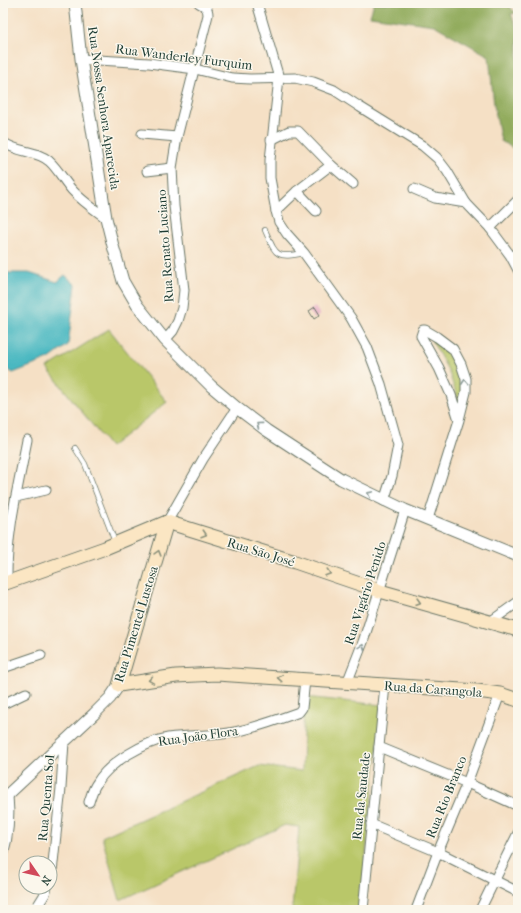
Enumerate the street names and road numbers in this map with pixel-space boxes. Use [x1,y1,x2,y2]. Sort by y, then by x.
street label: Rua Nossa Senhora Aparecida [85,25,123,192]
street label: Rua Wanderley Furquim [115,41,253,73]
street label: Rua Renato Luciano [154,188,176,303]
street label: Rua São José [225,535,297,570]
street label: Rua Vigário Penido [341,539,389,647]
street label: Rua Pimentel Lustosa [111,563,161,684]
street label: Rua da Carangola [384,678,483,700]
street label: Rua João Flora [157,723,240,749]
street label: Rua da Saudade [349,751,373,840]
street label: Rua Rio Branco [423,753,470,840]
street label: Rua Quenta Sol [35,754,57,842]

